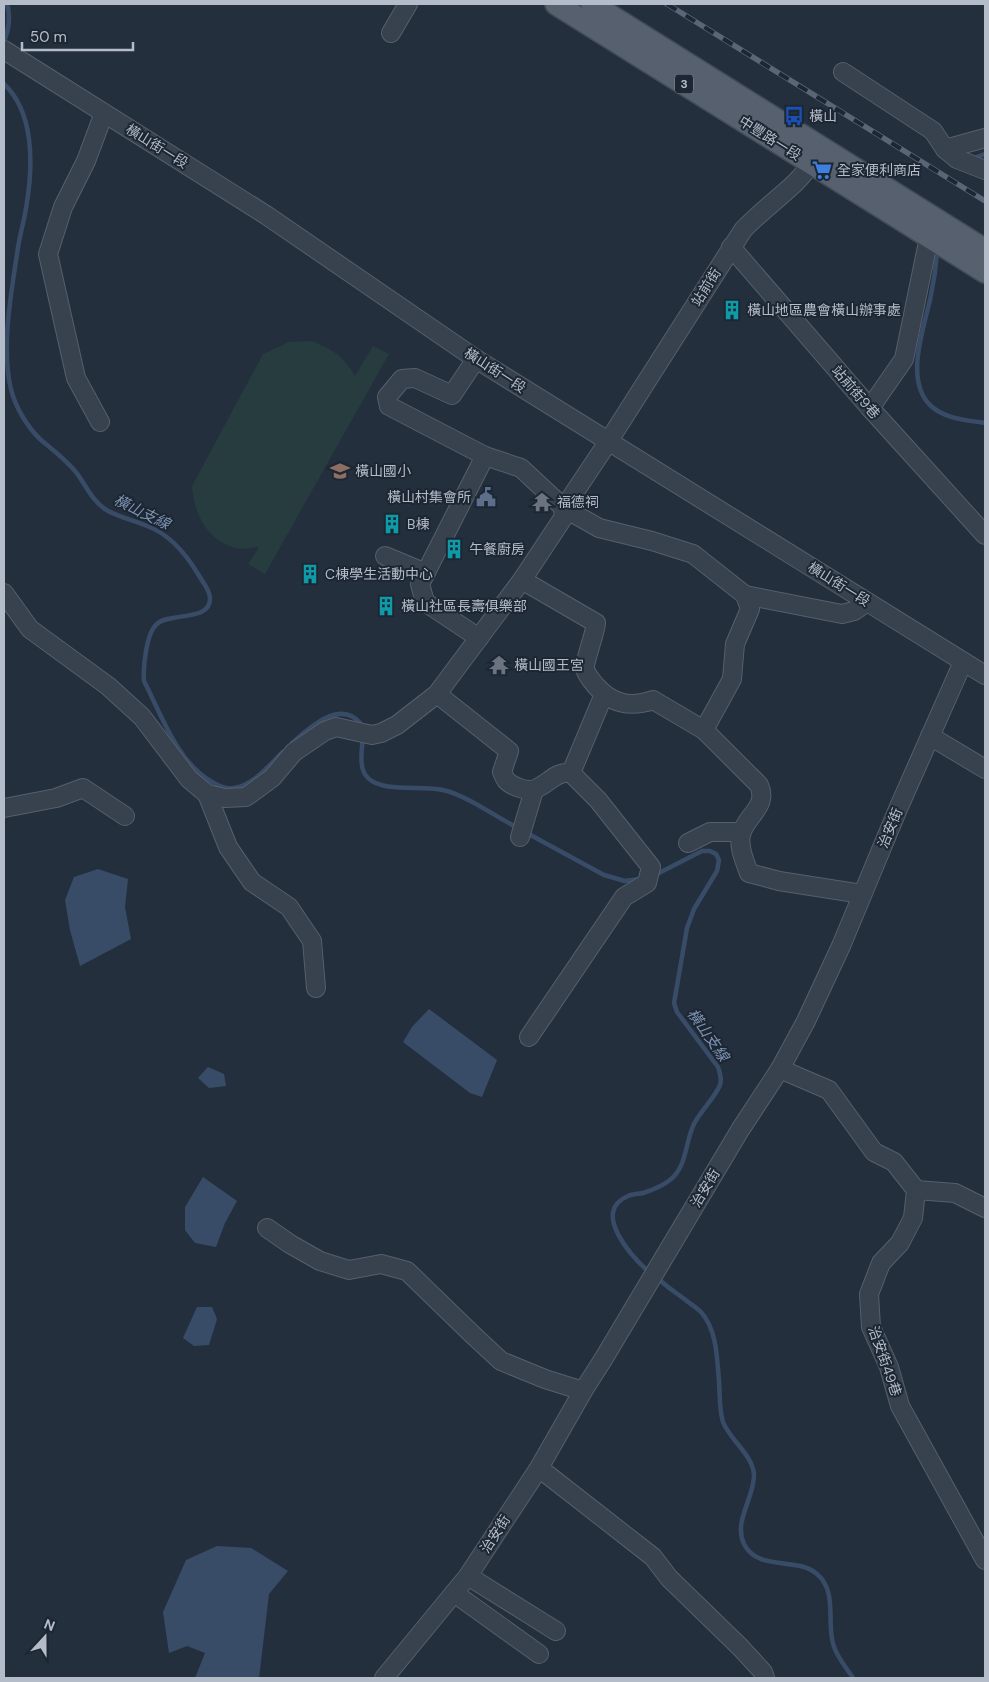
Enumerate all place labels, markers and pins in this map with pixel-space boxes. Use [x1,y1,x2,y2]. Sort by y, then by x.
bus stop icon: 橫山 [783,105,805,127]
place label: 橫山 [809,107,837,125]
supermarket icon: 全家便利商店 [811,159,833,181]
place label: 全家便利商店 [837,161,921,179]
building icon: 橫山地區農會橫山辦事處 [721,299,743,321]
place label: 橫山地區農會橫山辦事處 [747,301,901,319]
school or university icon: 橫山國小 [329,460,351,482]
place label: 橫山國小 [355,462,411,480]
public building icon: 橫山村集會所 [475,486,497,508]
place label: 橫山村集會所 [387,488,471,506]
temple icon: 福德祠 [531,491,553,513]
place label: 福德祠 [557,493,599,511]
building icon: B棟 [381,513,403,535]
place label: B棟 [407,515,429,533]
building icon: 午餐廚房 [443,538,465,560]
place label: 午餐廚房 [469,540,525,558]
building icon: C棟學生活動中心 [299,563,321,585]
place label: C棟學生活動中心 [325,565,433,583]
building icon: 橫山社區長壽俱樂部 [375,595,397,617]
place label: 橫山社區長壽俱樂部 [401,597,527,615]
temple icon: 橫山國王宮 [488,654,510,676]
place label: 橫山國王宮 [514,656,584,674]

